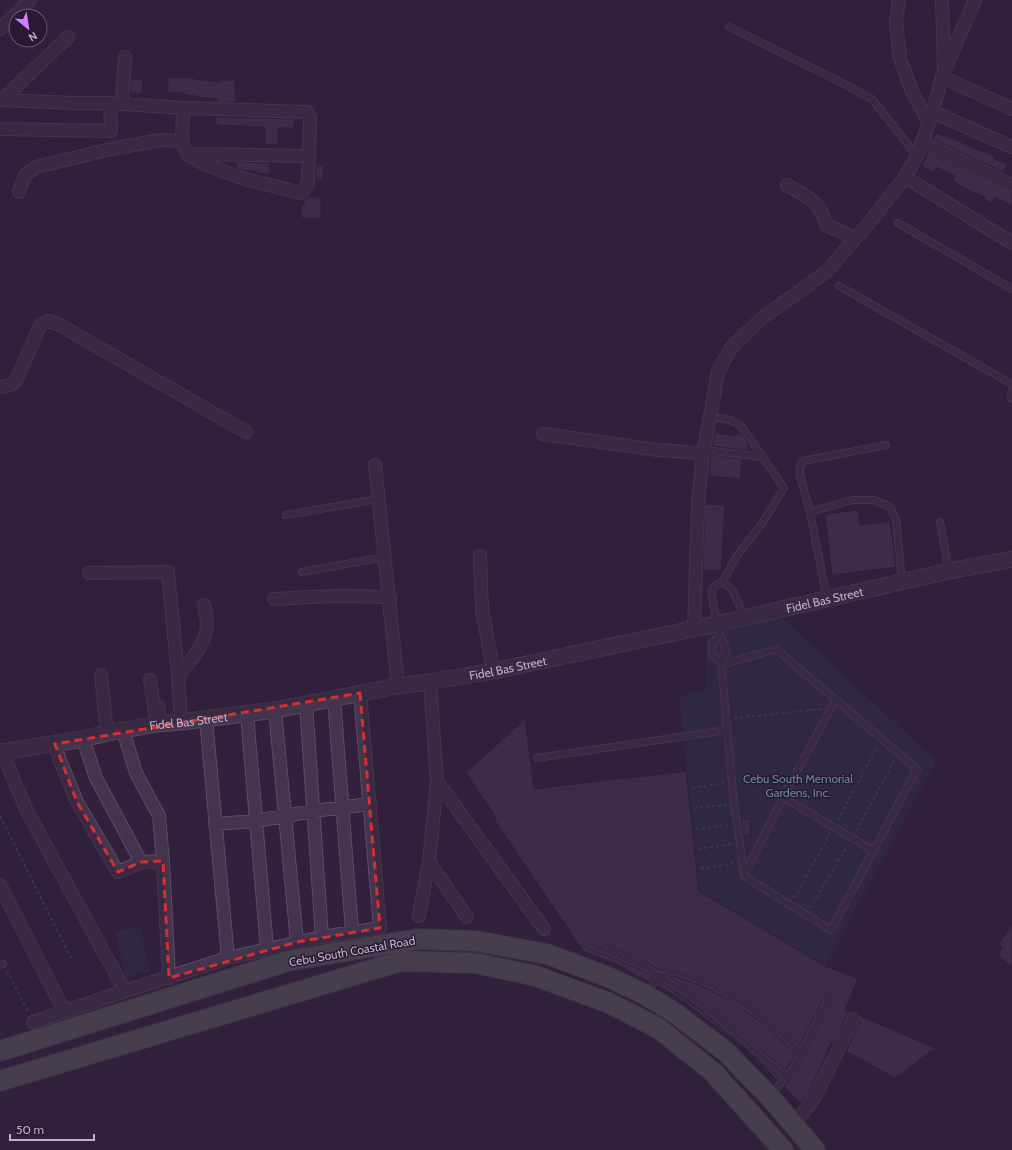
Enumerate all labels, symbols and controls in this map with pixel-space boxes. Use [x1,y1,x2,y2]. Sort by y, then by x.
north arrow [8,8,48,48]
text: N [26,29,40,45]
street label: Fidel Bas Street [784,583,864,615]
street label: Fidel Bas Street [468,652,548,683]
street label: Fidel Bas Street [148,709,228,733]
park label: Cebu South Memorial Gardens, Inc. [743,771,853,800]
street label: Cebu South Coastal Road [288,932,416,970]
scale bar [10,1116,94,1142]
text: 50 m [16,1122,44,1137]

